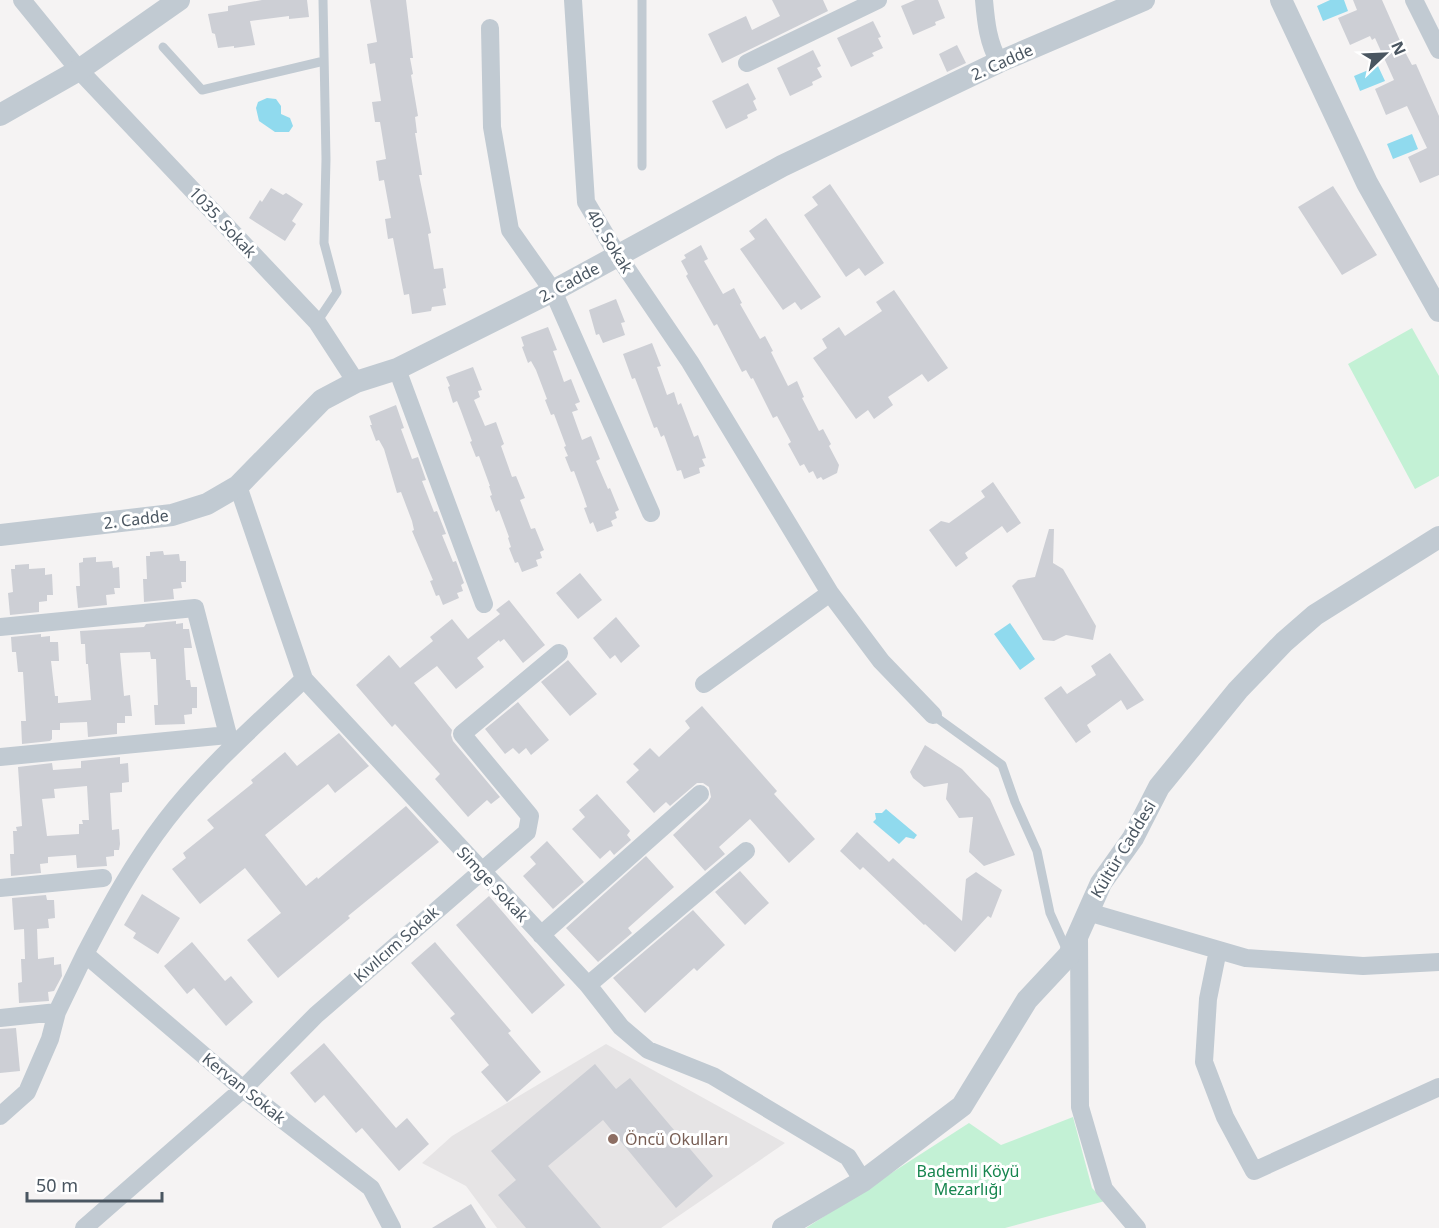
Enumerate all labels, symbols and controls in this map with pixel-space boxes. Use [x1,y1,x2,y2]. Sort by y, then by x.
north arrow [1355,24,1415,84]
text: N [1386,38,1411,58]
street label: 2. Cadde [968,39,1036,85]
street label: 1035. Sokak [184,182,262,263]
street label: 40. Sokak [582,205,638,277]
street label: 2. Cadde [535,257,603,307]
street label: 2. Cadde [102,504,170,534]
street label: Kültür Caddesi [1085,796,1161,902]
street label: Simge Sokak [452,842,534,927]
street label: Kıvılcım Sokak [349,901,444,987]
street label: Kervan Sokak [198,1048,291,1129]
place label: Öncü Okulları [625,1128,728,1150]
marker: Öncü Okulları [606,1132,620,1146]
park label: Bademli Köyü Mezarlığı [917,1160,1019,1200]
scale bar [27,1165,162,1203]
text: 50 m [36,1173,78,1197]

